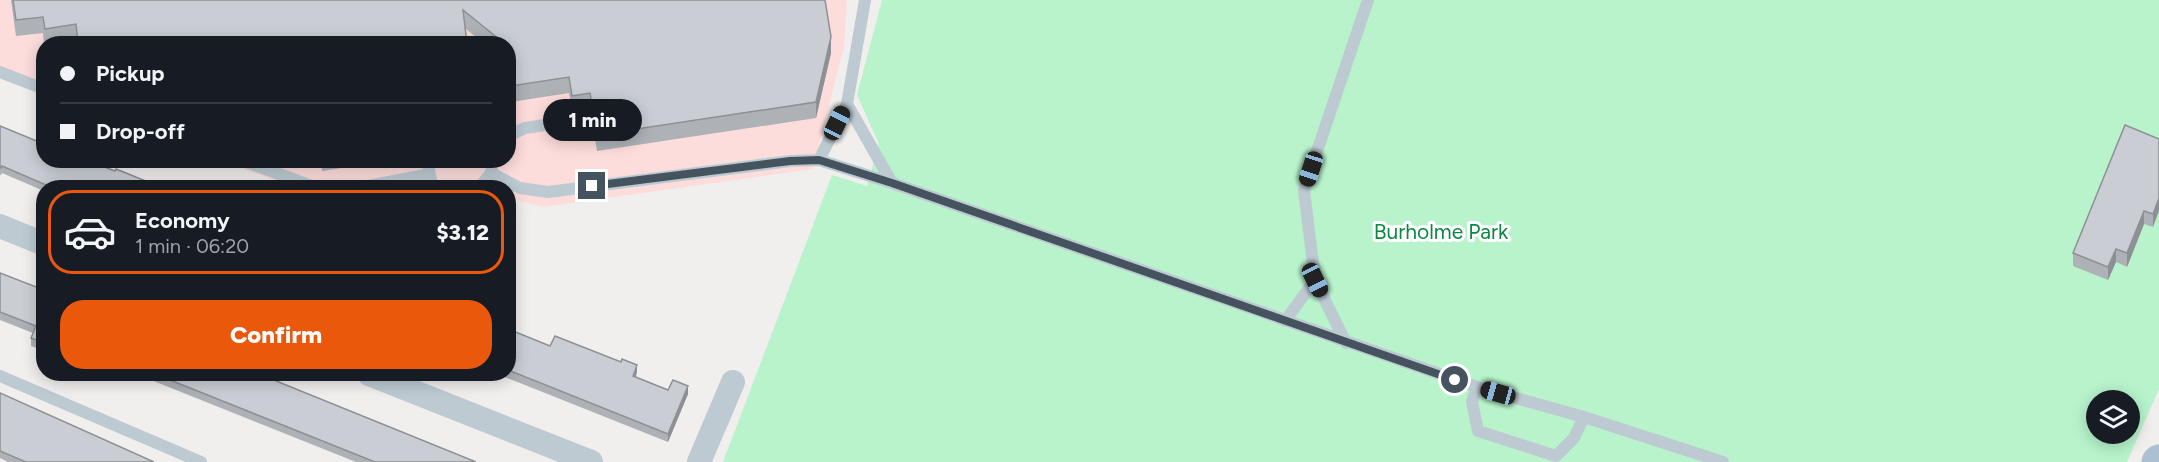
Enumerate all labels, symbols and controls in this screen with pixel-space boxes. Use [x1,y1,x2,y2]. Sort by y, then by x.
text: Pickup [96,60,165,87]
callout: 1 min [542,99,642,141]
car [821,103,853,143]
text: 1 min [569,108,616,132]
text: Drop-off [96,118,185,145]
car [1297,149,1325,189]
route end [578,172,605,199]
icon: car [63,205,117,259]
text: Economy [135,207,230,234]
text: $3.12 [436,219,489,246]
park label: Burholme Park [1374,219,1509,244]
text: 1 min · 06:20 [135,234,249,258]
car [1299,260,1331,300]
button: Confirm [60,300,492,369]
route start [1441,366,1468,393]
car [1478,379,1518,407]
map controls [2086,390,2140,444]
button: layers [2086,390,2140,444]

